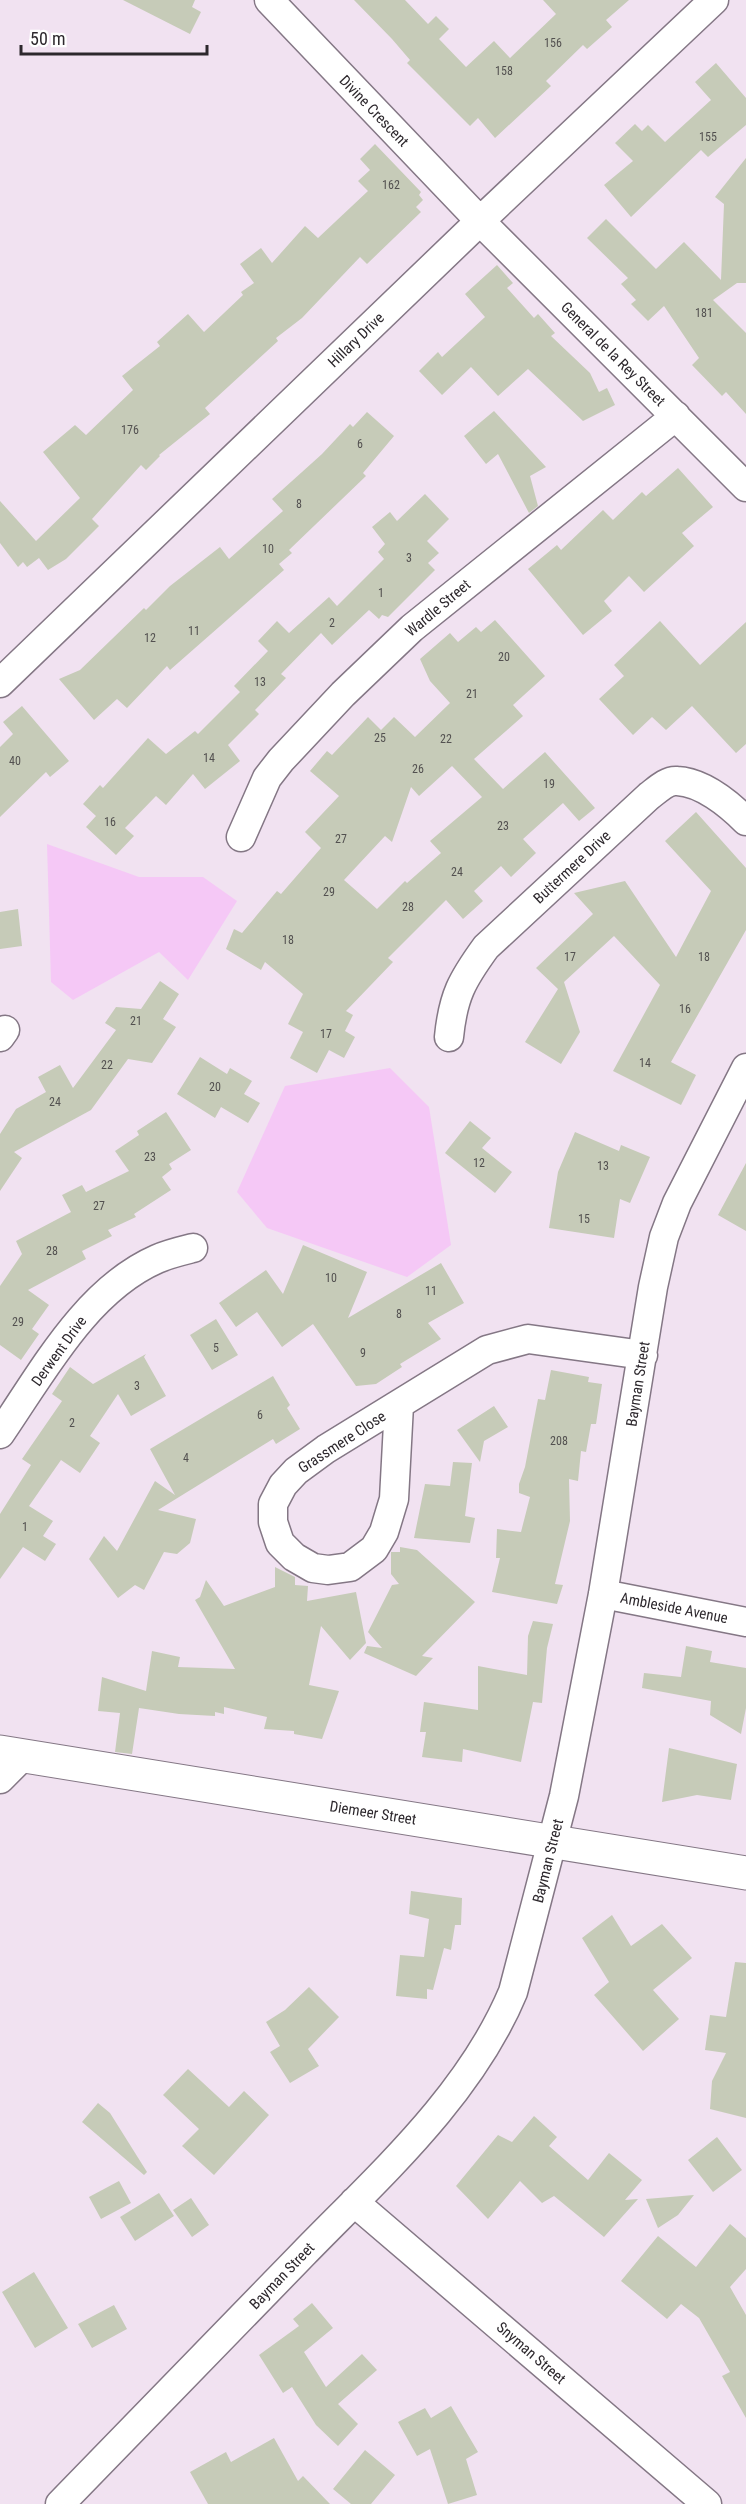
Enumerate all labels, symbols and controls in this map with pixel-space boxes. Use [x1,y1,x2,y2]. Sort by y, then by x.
scale bar [21,18,207,56]
text: 50 m [30,28,65,49]
house number: 156 [544,36,562,50]
house number: 158 [495,64,513,78]
street label: Divine Crescent [336,72,412,150]
house number: 155 [699,130,717,144]
house number: 162 [382,178,400,192]
street label: General de la Rey Street [557,298,669,410]
house number: 181 [695,306,713,320]
street label: Hillary Drive [324,309,388,371]
house number: 176 [121,423,139,437]
house number: 6 [357,437,363,451]
house number: 8 [296,497,302,511]
house number: 10 [262,542,274,556]
house number: 3 [406,551,412,565]
street label: Wardle Street [402,576,474,640]
house number: 1 [378,586,384,600]
house number: 2 [329,616,335,630]
house number: 11 [188,624,200,638]
house number: 12 [144,631,156,645]
house number: 20 [498,650,510,664]
house number: 13 [254,675,266,689]
house number: 21 [466,687,478,701]
house number: 25 [374,731,386,745]
house number: 22 [440,732,452,746]
house number: 14 [203,751,215,765]
house number: 40 [9,754,21,768]
house number: 26 [412,762,424,776]
house number: 19 [543,777,555,791]
house number: 16 [104,815,116,829]
house number: 23 [497,819,509,833]
street label: Buttermere Drive [530,827,614,907]
house number: 27 [335,832,347,846]
house number: 24 [451,865,463,879]
house number: 29 [323,885,335,899]
house number: 28 [402,900,414,914]
house number: 18 [282,933,294,947]
house number: 17 [564,950,576,964]
house number: 18 [698,950,710,964]
house number: 16 [679,1002,691,1016]
house number: 21 [130,1014,142,1028]
house number: 17 [320,1027,332,1041]
house number: 14 [639,1056,651,1070]
house number: 22 [101,1058,113,1072]
house number: 20 [209,1080,221,1094]
house number: 24 [49,1095,61,1109]
house number: 23 [144,1150,156,1164]
house number: 12 [473,1156,485,1170]
house number: 13 [597,1159,609,1173]
house number: 27 [93,1199,105,1213]
house number: 15 [578,1212,590,1226]
house number: 28 [46,1244,58,1258]
house number: 10 [325,1271,337,1285]
house number: 11 [425,1284,437,1298]
house number: 8 [396,1307,402,1321]
street label: Derwent Drive [28,1312,90,1390]
house number: 29 [12,1315,24,1329]
street label: Bayman Street [622,1340,654,1428]
house number: 5 [213,1341,219,1355]
house number: 9 [360,1346,366,1360]
house number: 3 [134,1379,140,1393]
street label: Grassmere Close [295,1407,389,1477]
house number: 6 [257,1408,263,1422]
house number: 2 [69,1416,75,1430]
house number: 208 [550,1434,568,1448]
house number: 4 [183,1451,189,1465]
house number: 1 [22,1520,28,1534]
street label: Ambleside Avenue [619,1589,729,1627]
street label: Diemeer Street [328,1797,418,1829]
street label: Bayman Street [529,1817,567,1905]
street label: Bayman Street [246,2239,318,2313]
street label: Snyman Street [493,2318,569,2388]

